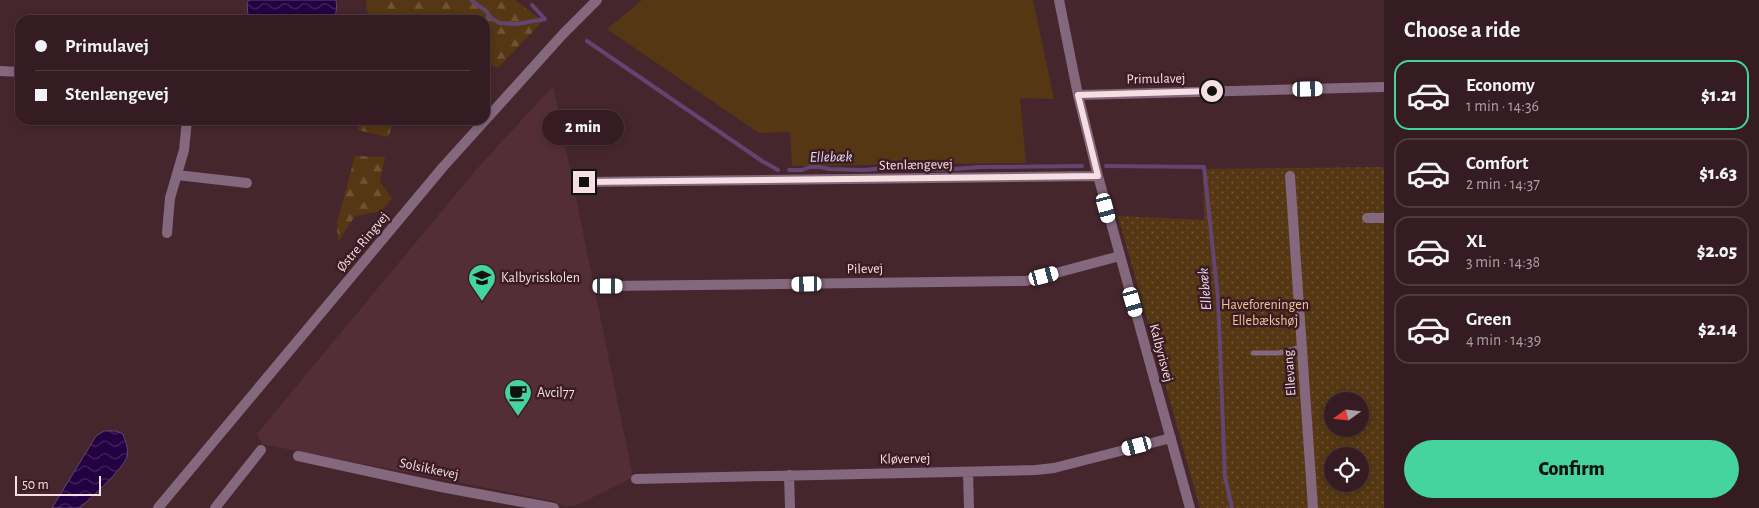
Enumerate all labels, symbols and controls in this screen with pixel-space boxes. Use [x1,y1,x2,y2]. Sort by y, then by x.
text: Choose a ride [1404,19,1520,41]
text: Primulavej [65,37,149,56]
street label: Primulavej [1126,71,1186,87]
icon: car [1406,73,1451,118]
text: Economy [1466,76,1535,95]
route start [1201,80,1223,102]
car [1292,81,1323,97]
text: Stenlængevej [65,85,169,104]
text: $1.21 [1701,86,1737,105]
text: 1 min · 14:36 [1466,98,1539,114]
callout: 2 min [543,110,625,144]
text: 2 min [565,119,601,135]
water label: Ellebæk [810,149,853,165]
icon: car [1406,151,1451,196]
text: Comfort [1466,154,1528,173]
street label: Stenlængevej [879,157,953,173]
text: $1.63 [1699,164,1737,183]
route end [573,171,595,193]
text: 2 min · 14:37 [1466,176,1540,192]
car [1094,192,1117,224]
street label: Østre Ringvej [333,209,392,274]
icon: car [1406,229,1451,274]
text: XL [1466,232,1486,251]
text: $2.05 [1697,242,1737,261]
text: 3 min · 14:38 [1466,254,1540,270]
street label: Pilevej [847,262,883,276]
school or university icon: Kalbyrisskolen [467,263,497,302]
car [1027,265,1060,287]
water label: Ellebæk [1196,267,1214,311]
place label: Kalbyrisskolen [501,271,580,285]
car [791,276,822,292]
car [593,279,623,294]
car [1121,286,1144,318]
park label: Haveforeningen Ellebækshøj [1221,298,1309,328]
icon: car [1406,307,1451,352]
text: Green [1466,310,1512,329]
text: $2.14 [1698,320,1737,339]
street label: Kalbyrisvej [1147,322,1175,384]
text: 4 min · 14:39 [1466,332,1541,348]
street label: Ellevang [1281,349,1299,397]
cafe icon: Avcil77 [503,378,533,417]
place label: Avcil77 [537,386,575,400]
north arrow [1324,392,1369,438]
map controls [1324,392,1369,492]
car [1120,435,1153,457]
button: Confirm [1404,440,1739,498]
button: locate [1324,447,1369,492]
street label: Kløvervej [880,452,930,466]
street label: Solsikkevej [398,456,460,482]
scale bar [15,473,101,496]
text: 50 m [22,478,49,492]

